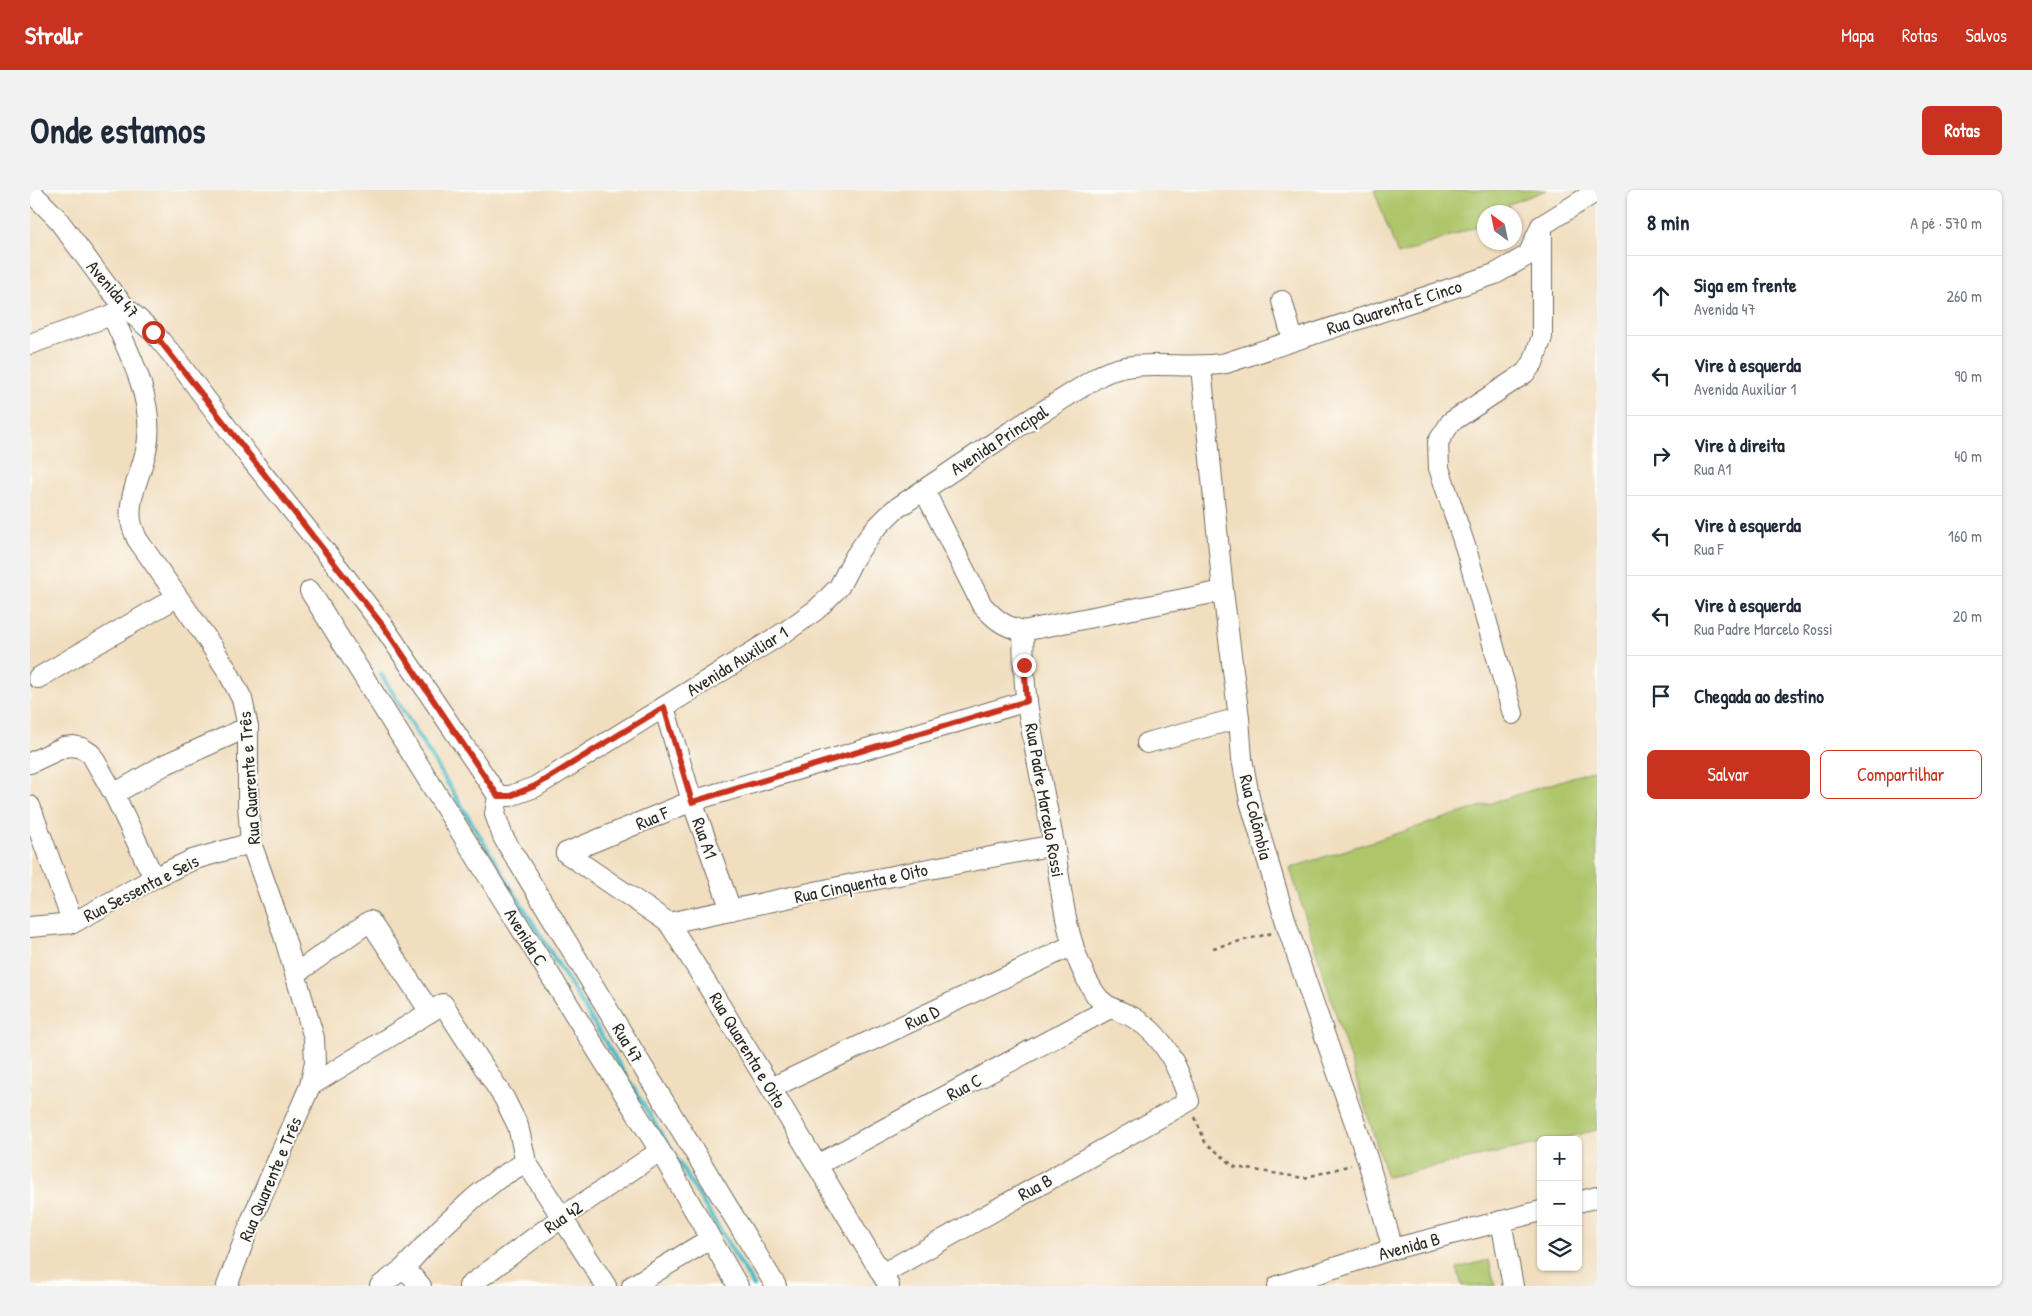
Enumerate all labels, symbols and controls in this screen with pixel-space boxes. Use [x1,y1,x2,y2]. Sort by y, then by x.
text: Strollr [25,19,83,51]
text: Mapa [1841,23,1874,48]
text: Rotas [1902,23,1938,48]
text: Salvos [1966,23,2007,48]
button: Rotas [1922,106,2002,155]
text: Onde estamos [30,107,205,154]
north arrow [1477,205,1522,250]
text: 8 min [1647,208,1689,237]
text: A pé · 570 m [1910,212,1982,234]
street label: Avenida 47 [81,255,145,323]
text: Siga em frente [1694,272,1797,298]
street label: Rua Quarenta E Cinco [1323,273,1465,341]
icon: ahead [1647,282,1675,310]
text: 260 m [1946,285,1982,307]
text: Avenida 47 [1694,298,1756,320]
route start [142,321,165,344]
text: Vire à esquerda [1694,352,1801,378]
icon: left [1647,362,1675,390]
text: 90 m [1954,365,1982,387]
text: Avenida Auxiliar 1 [1694,378,1796,400]
street label: Avenida Principal [945,399,1053,481]
text: Vire à direita [1694,432,1785,458]
icon: right [1647,442,1675,470]
text: 40 m [1954,445,1982,467]
text: Rua A1 [1694,458,1731,480]
text: Vire à esquerda [1694,512,1801,538]
icon: left [1647,522,1675,550]
text: 160 m [1948,525,1982,547]
text: Rua F [1694,538,1724,560]
text: Vire à esquerda [1694,592,1801,618]
icon: left [1647,602,1675,630]
text: 20 m [1953,605,1982,627]
text: Rua Padre Marcelo Rossi [1694,618,1833,640]
street label: Avenida Auxiliar 1 [682,620,792,702]
route end [1013,654,1036,677]
icon: arrive [1647,682,1675,710]
text: Chegada ao destino [1694,683,1824,709]
street label: Rua Quarente e Três [232,711,266,845]
street label: Rua Padre Marcelo Rossi [1019,721,1071,879]
button: Salvar [1647,750,1810,799]
button: Compartilhar [1820,750,1982,799]
street label: Rua Colômbia [1233,772,1279,862]
street label: Rua F [632,799,673,836]
street label: Rua A1 [686,814,724,862]
street label: Rua Sessenta e Seis [79,848,203,928]
street label: Rua Cinquenta e Oito [792,857,930,909]
street label: Avenida C [499,903,553,971]
street label: Rua Quarenta e Oito [704,987,792,1113]
street label: Rua D [901,998,944,1036]
street label: Rua 47 [606,1018,650,1068]
street label: Rua C [942,1067,986,1107]
street label: Rua Quarente e Três [232,1113,308,1245]
map controls [1537,1136,1582,1271]
button: + [1537,1136,1582,1181]
street label: Rua B [1013,1167,1057,1207]
button: − [1537,1181,1582,1226]
street label: Rua 42 [539,1194,588,1239]
street label: Avenida B [1375,1226,1443,1266]
button: layers [1537,1226,1582,1271]

